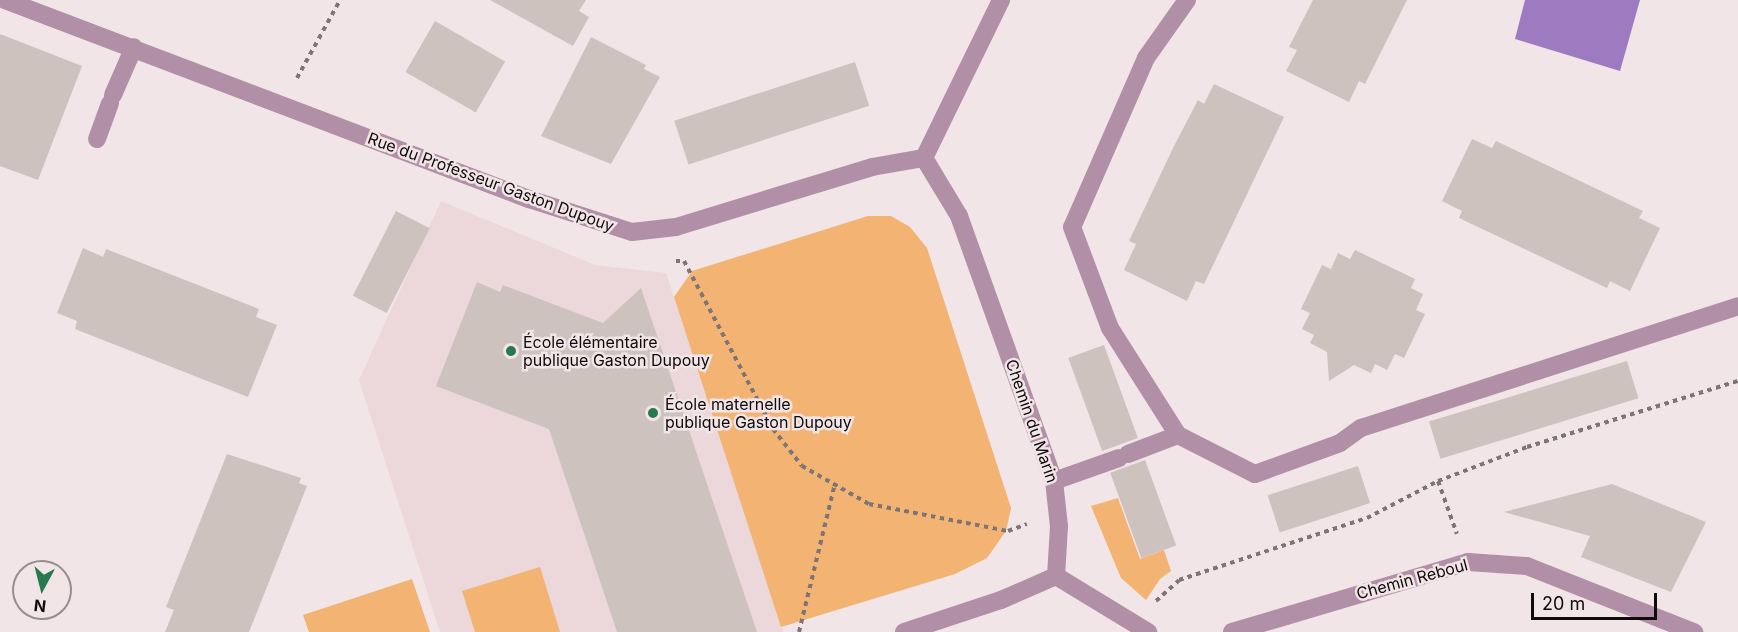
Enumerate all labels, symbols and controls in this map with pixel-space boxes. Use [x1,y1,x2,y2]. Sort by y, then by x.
street label: Rue du Professeur Gaston Dupouy [365,128,617,236]
place label: École élémentaire publique Gaston Dupouy [523,332,710,370]
marker: École élémentaire publique Gaston Dupouy [504,344,518,358]
street label: Chemin du Marin [1002,357,1062,485]
place label: École maternelle publique Gaston Dupouy [665,394,852,432]
marker: École maternelle publique Gaston Dupouy [646,406,660,420]
street label: Chemin Reboul [1354,555,1470,603]
north arrow [12,560,72,620]
scale bar [1534,581,1660,619]
text: 20 m [1542,593,1585,614]
text: N [33,595,47,617]

